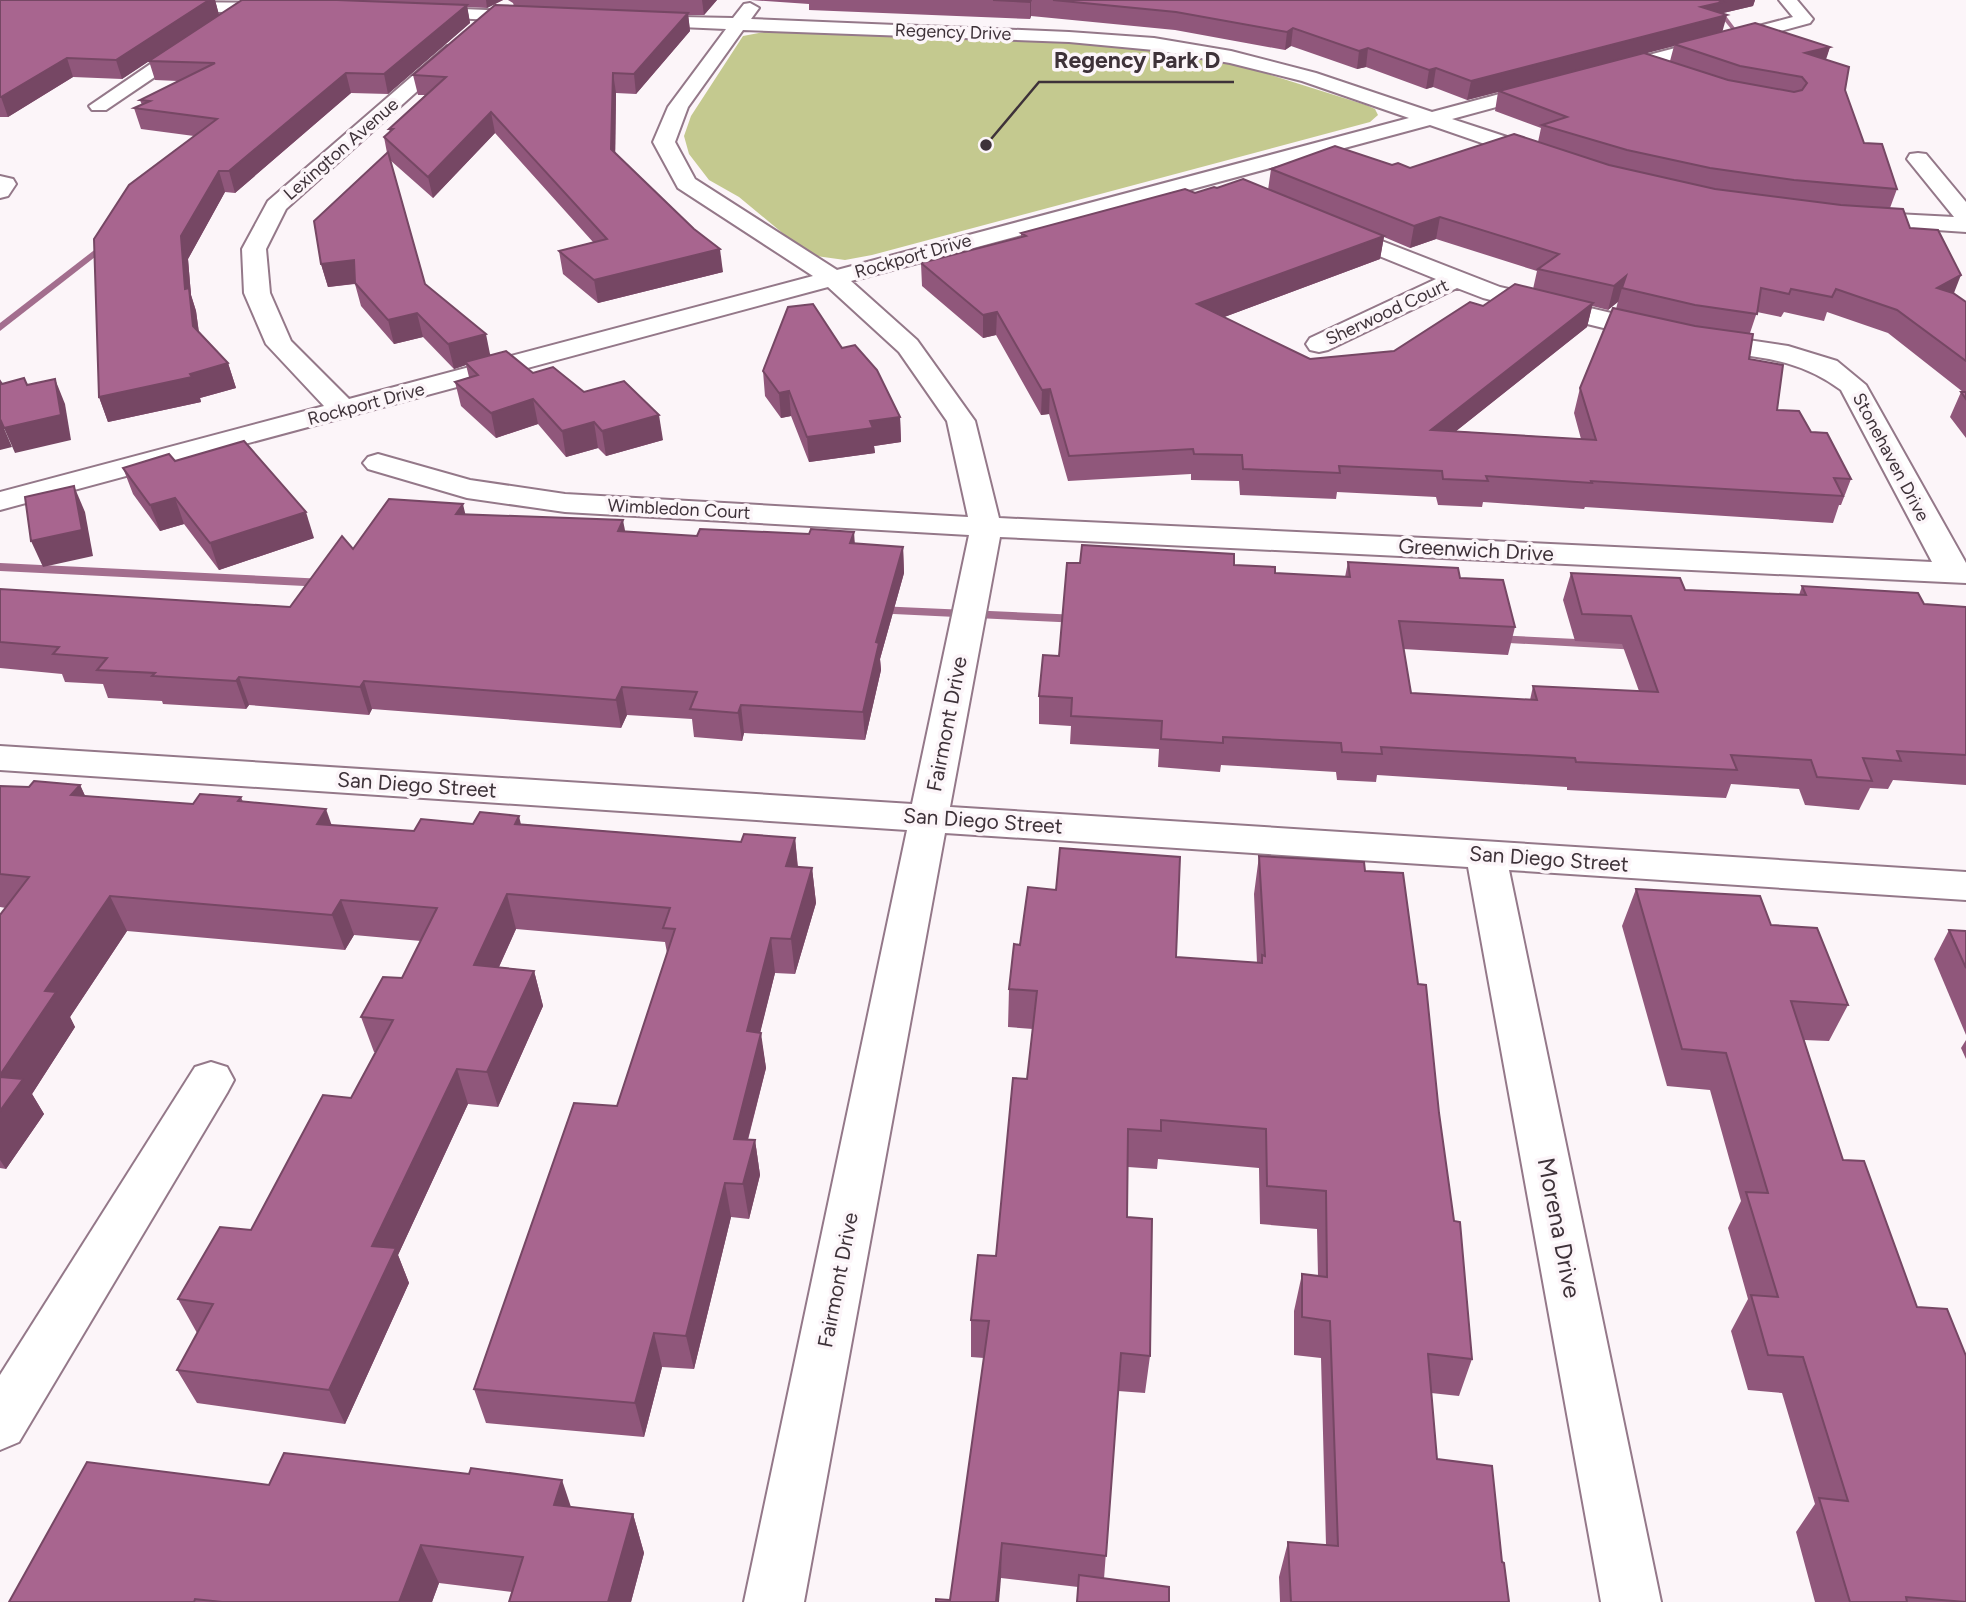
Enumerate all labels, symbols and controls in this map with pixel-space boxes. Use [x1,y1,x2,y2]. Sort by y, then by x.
street label: Regency Drive [894,19,1012,45]
callout: Regency Park D [1039,38,1234,82]
text: Regency Park D [1054,46,1220,74]
street label: Lexington Avenue [279,93,403,205]
street label: Rockport Drive [852,229,974,283]
street label: Sherwood Court [1322,274,1452,350]
street label: Rockport Drive [305,378,427,430]
street label: Stonehaven Drive [1848,389,1934,525]
street label: Wimbledon Court [607,494,751,524]
street label: Greenwich Drive [1398,533,1554,566]
street label: Fairmont Drive [921,654,972,794]
street label: San Diego Street [336,766,498,803]
street label: San Diego Street [902,802,1064,839]
street label: San Diego Street [1468,840,1630,877]
street label: Morena Drive [1532,1155,1587,1301]
street label: Fairmont Drive [812,1210,863,1350]

